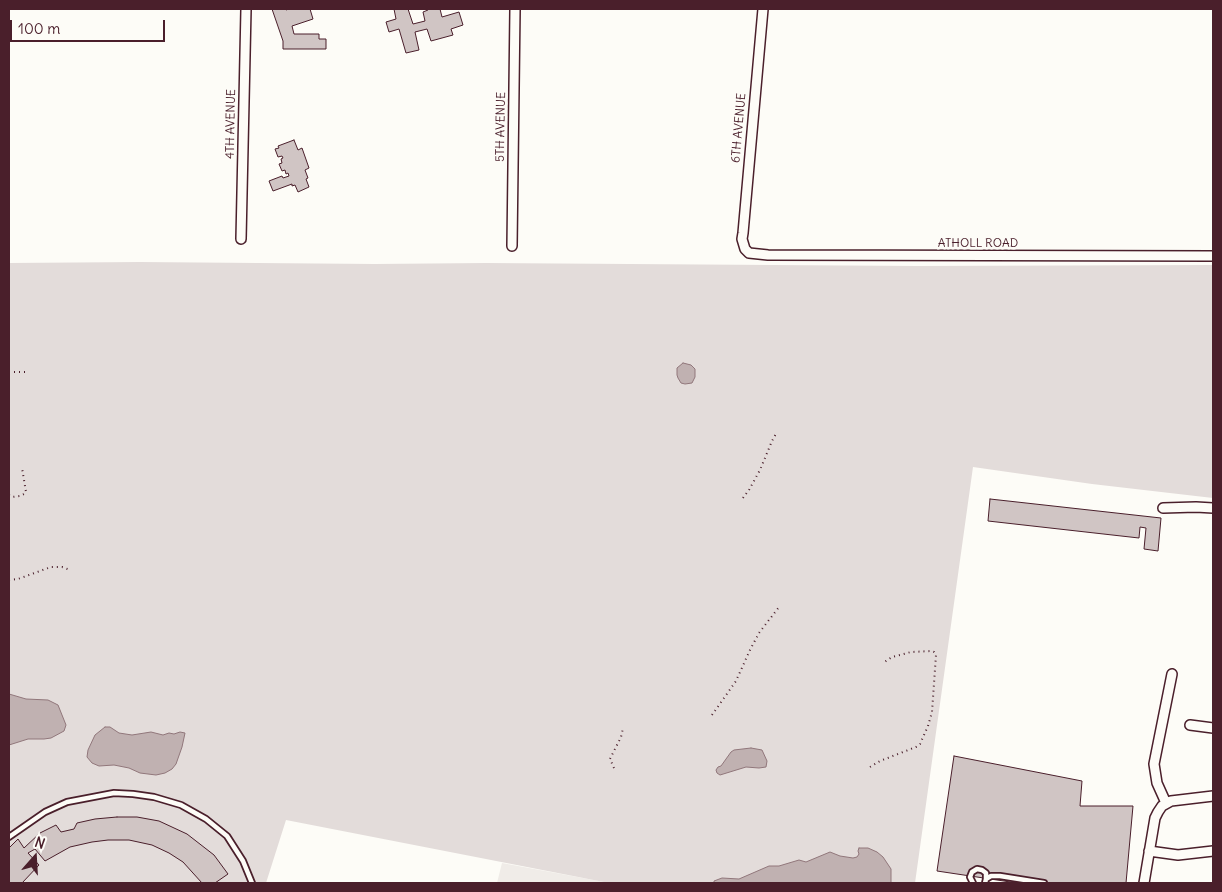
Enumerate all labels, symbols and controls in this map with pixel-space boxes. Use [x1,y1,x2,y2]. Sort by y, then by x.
scale bar [12,10,168,42]
text: 100 m [18,19,60,38]
street label: 4TH AVENUE [223,89,239,159]
street label: 5TH AVENUE [493,92,509,162]
street label: 6TH AVENUE [729,92,749,164]
street label: ATHOLL ROAD [938,237,1018,251]
north arrow [10,832,60,882]
text: N [32,833,47,853]

